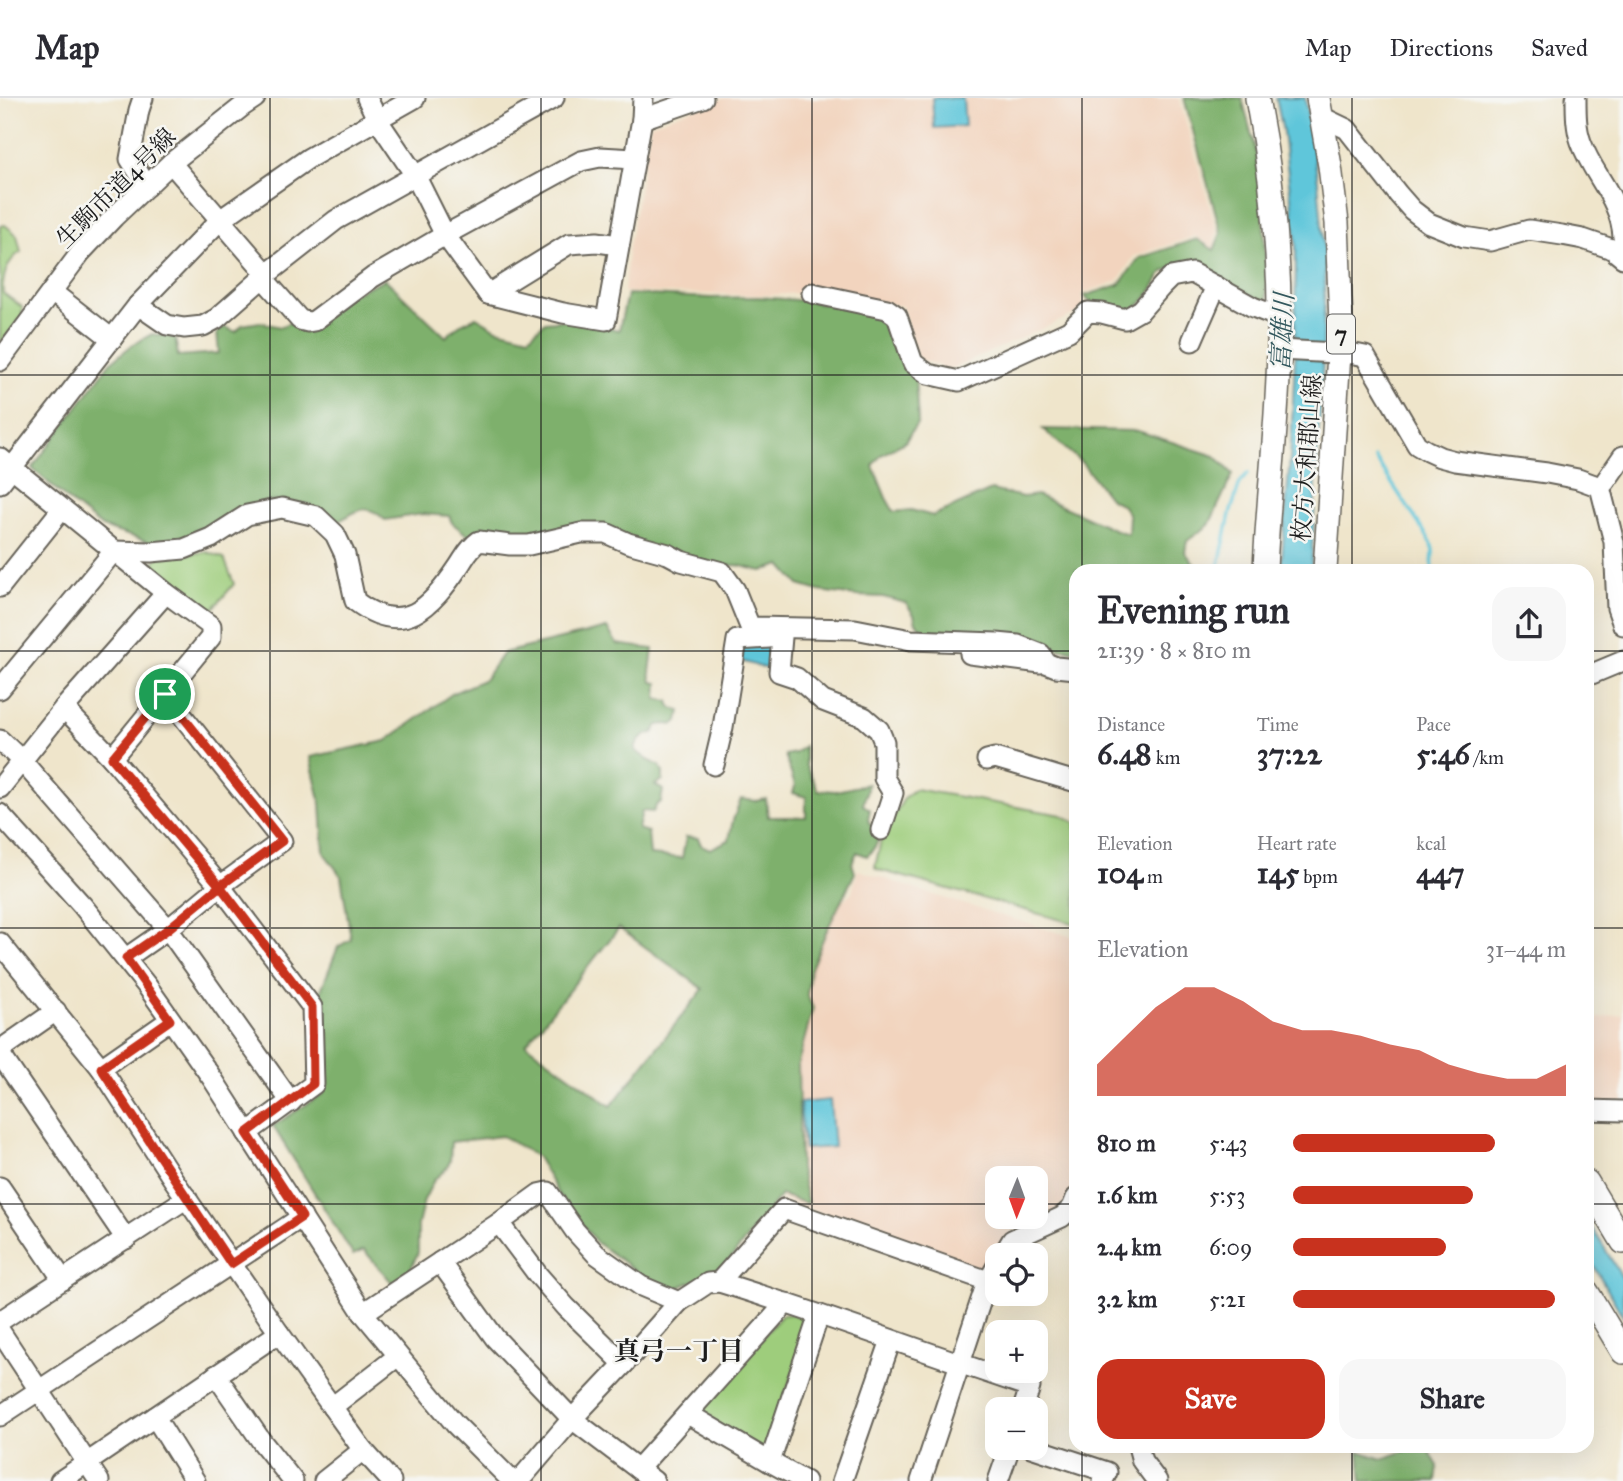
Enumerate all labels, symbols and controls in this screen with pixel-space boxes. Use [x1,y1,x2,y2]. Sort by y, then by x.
text: Map [35,28,99,68]
text: Map [1305,33,1352,63]
text: Directions [1390,33,1493,63]
text: Saved [1531,33,1588,63]
street label: 生駒市道4号線 [50,122,182,254]
water label: 富雄川 [1264,289,1300,372]
road number: 7 [1327,314,1355,354]
street label: 枚方大和郡山線 [1286,373,1328,543]
text: Evening run [1097,587,1290,633]
button: share [1492,587,1566,661]
text: 21:39 · 8 × 810 m [1097,636,1251,664]
pin [135,664,195,724]
icon: arrive [146,675,184,713]
text: Distance [1097,713,1165,736]
text: Time [1257,713,1299,736]
text: Pace [1416,713,1451,736]
text: 6.48 [1097,736,1152,772]
text: 37:22 [1257,736,1322,772]
text: 5:46 [1416,736,1470,772]
text: km [1152,746,1180,769]
text: /km [1470,746,1504,769]
text: Elevation [1097,832,1172,855]
text: Heart rate [1257,832,1337,855]
text: kcal [1416,832,1446,855]
text: 104 [1097,855,1143,891]
text: 145 [1257,855,1299,891]
text: 447 [1416,855,1464,891]
text: m [1143,865,1163,888]
text: bpm [1299,865,1338,888]
text: Elevation [1097,935,1188,963]
text: 31–44 m [1486,935,1566,963]
text: 810 m [1097,1129,1156,1157]
text: 5:43 [1209,1129,1248,1157]
north arrow [985,1166,1048,1228]
map controls [985,1166,1048,1460]
text: 1.6 km [1097,1181,1158,1209]
text: 5:53 [1209,1181,1245,1209]
text: 2.4 km [1097,1233,1162,1261]
text: 6:09 [1209,1233,1252,1261]
button: locate [985,1243,1048,1306]
text: 3.2 km [1097,1285,1157,1313]
text: 5:21 [1209,1285,1246,1313]
button: + [985,1320,1048,1383]
district label: 真弓一丁目 [614,1335,744,1367]
button: Save [1097,1359,1325,1439]
button: Share [1339,1359,1566,1439]
button: − [985,1397,1048,1460]

